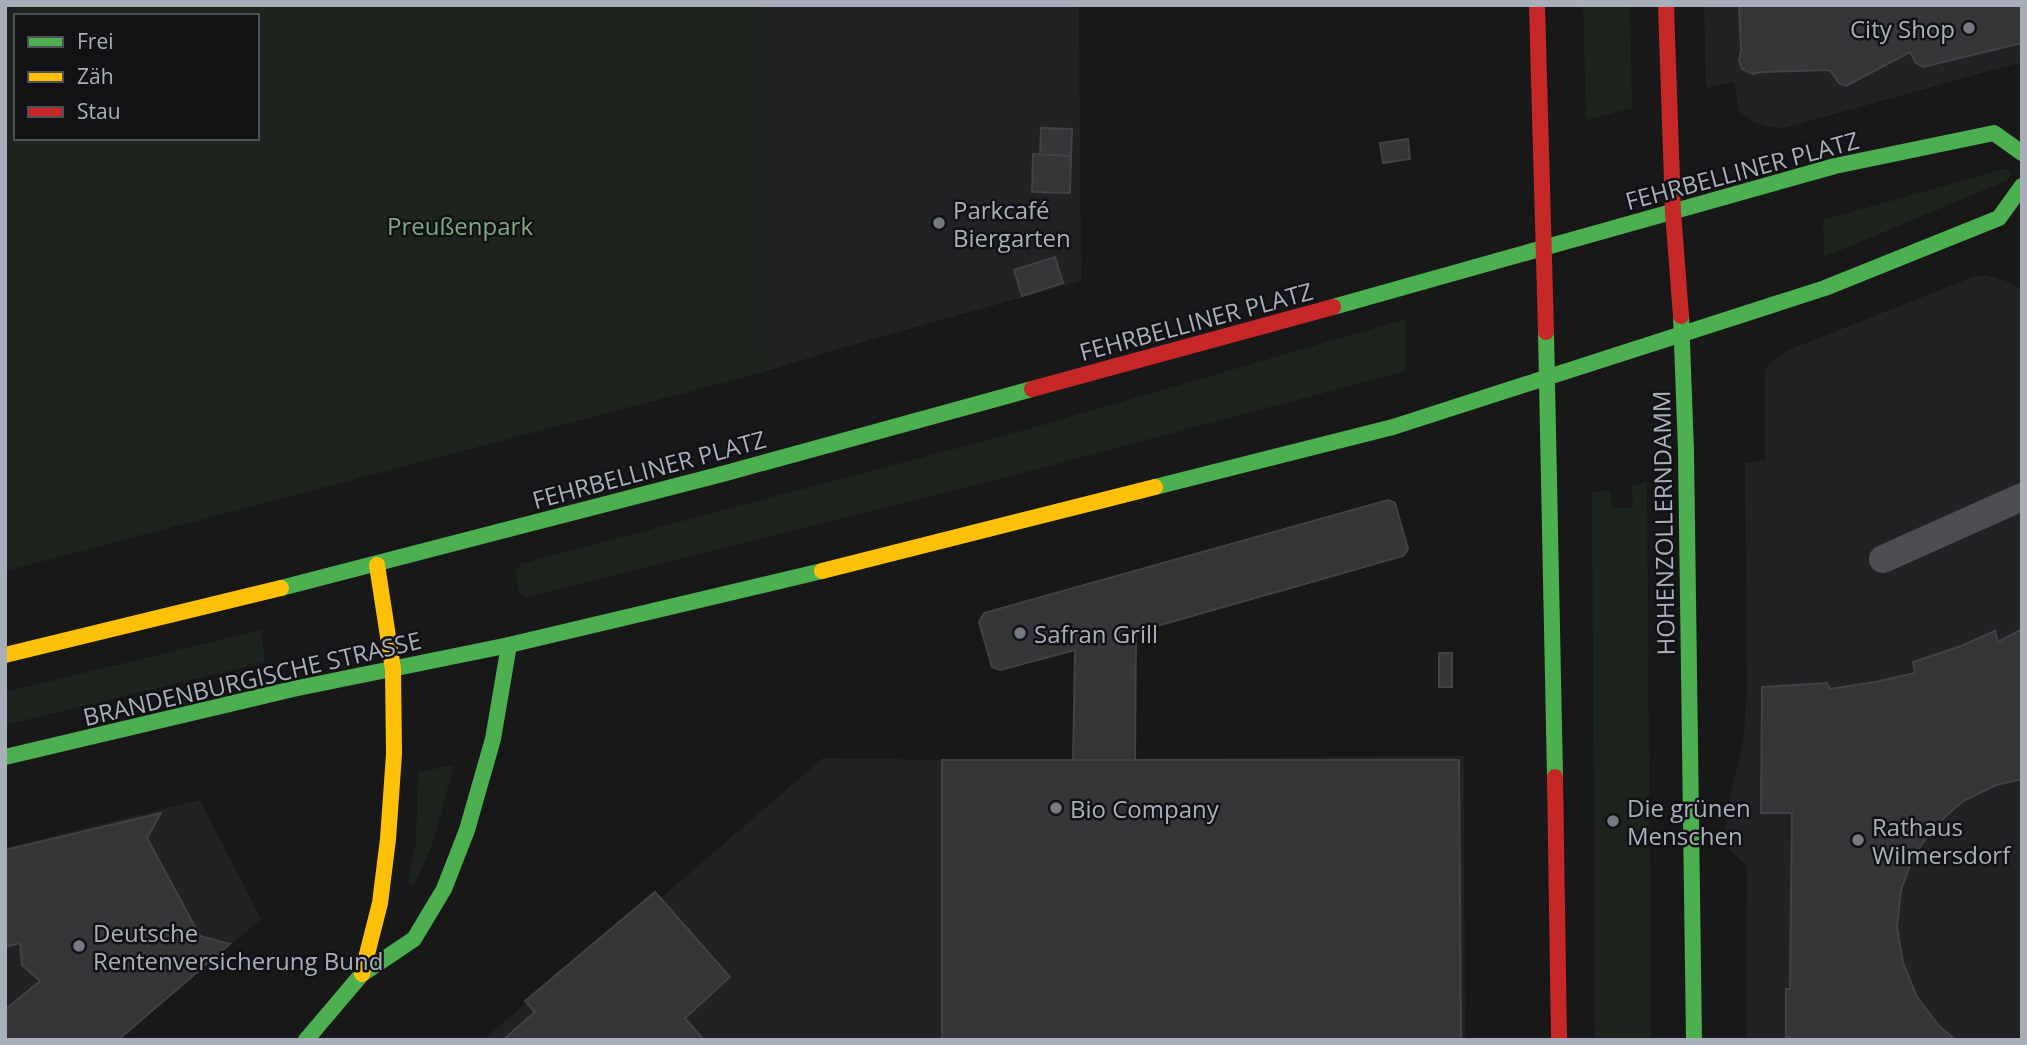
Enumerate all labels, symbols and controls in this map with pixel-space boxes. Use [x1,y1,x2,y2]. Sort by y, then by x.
place label: City Shop [1850,12,1955,45]
legend [14,14,259,140]
marker: City Shop [1961,20,1977,36]
text: Frei [77,27,114,55]
text: Zäh [77,62,114,90]
text: Stau [77,97,121,125]
street label: FEHRBELLINER PLATZ [1622,123,1862,217]
place label: Parkcafé Biergarten [953,193,1071,254]
park label: Preußenpark [387,209,533,242]
marker: Parkcafé Biergarten [931,215,947,231]
street label: FEHRBELLINER PLATZ [1076,274,1316,368]
street label: HOHENZOLLERNDAMM [1644,390,1682,656]
street label: FEHRBELLINER PLATZ [529,422,769,516]
place label: Safran Grill [1034,617,1158,650]
street label: BRANDENBURGISCHE STRASSE [80,623,424,733]
marker: Safran Grill [1012,625,1028,641]
place label: Die grünen Menschen [1627,791,1751,852]
place label: Bio Company [1070,792,1220,825]
marker: Bio Company [1048,800,1064,816]
place label: Rathaus Wilmersdorf [1872,810,2012,871]
marker: Die grünen Menschen [1605,813,1621,829]
marker: Rathaus Wilmersdorf [1850,832,1866,848]
place label: Deutsche Rentenversicherung Bund [93,916,383,977]
marker: Deutsche Rentenversicherung Bund [71,938,87,954]

